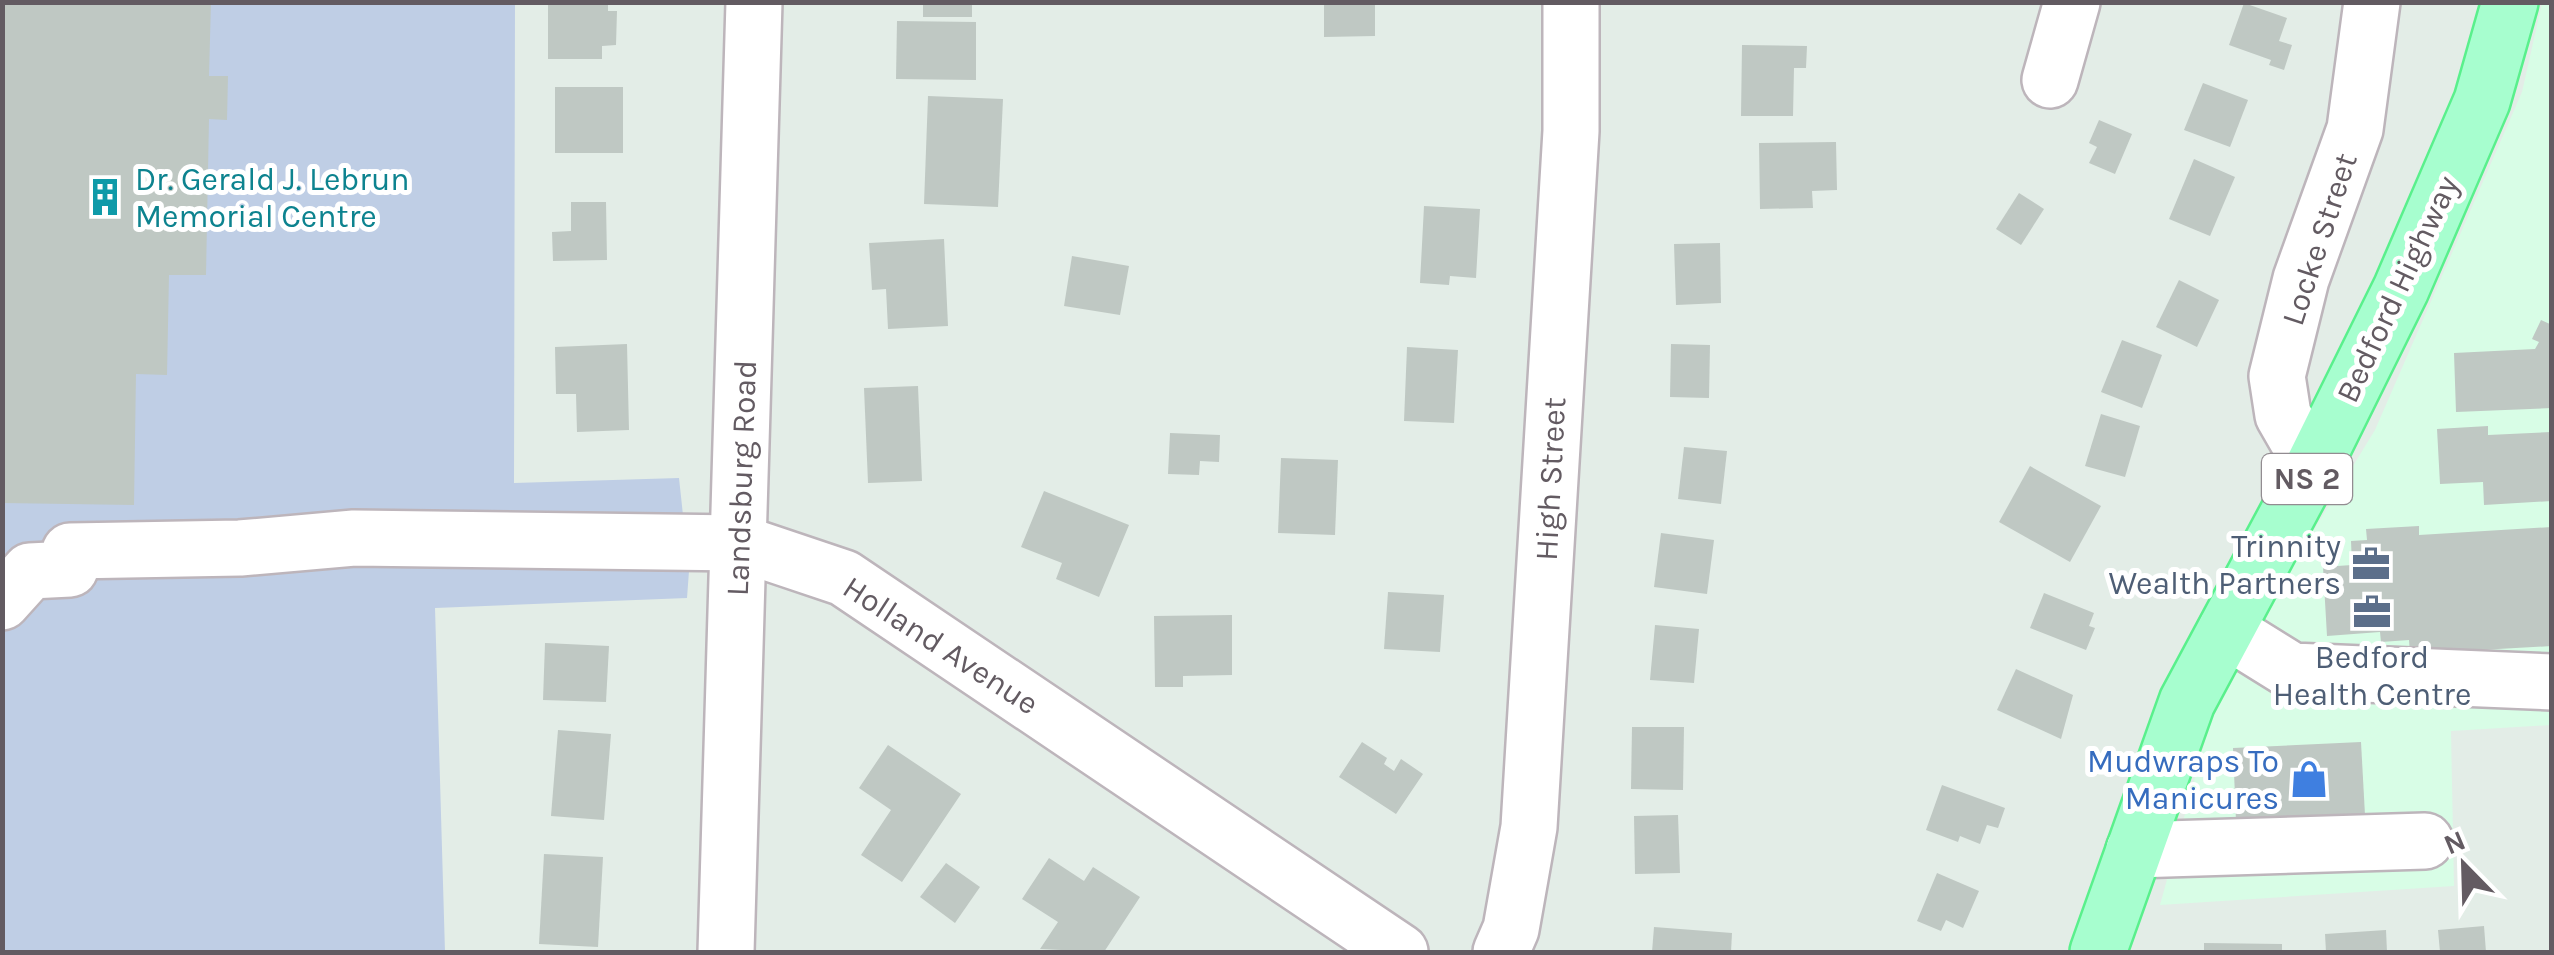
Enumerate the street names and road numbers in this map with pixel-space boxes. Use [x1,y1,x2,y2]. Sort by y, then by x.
street label: Locke Street [2274,148,2365,330]
street label: Bedford Highway [2329,170,2466,408]
street label: Landsburg Road [719,359,764,597]
street label: High Street [1528,396,1573,562]
road number: NS 2 [2262,454,2352,504]
street label: Holland Avenue [836,568,1045,722]

